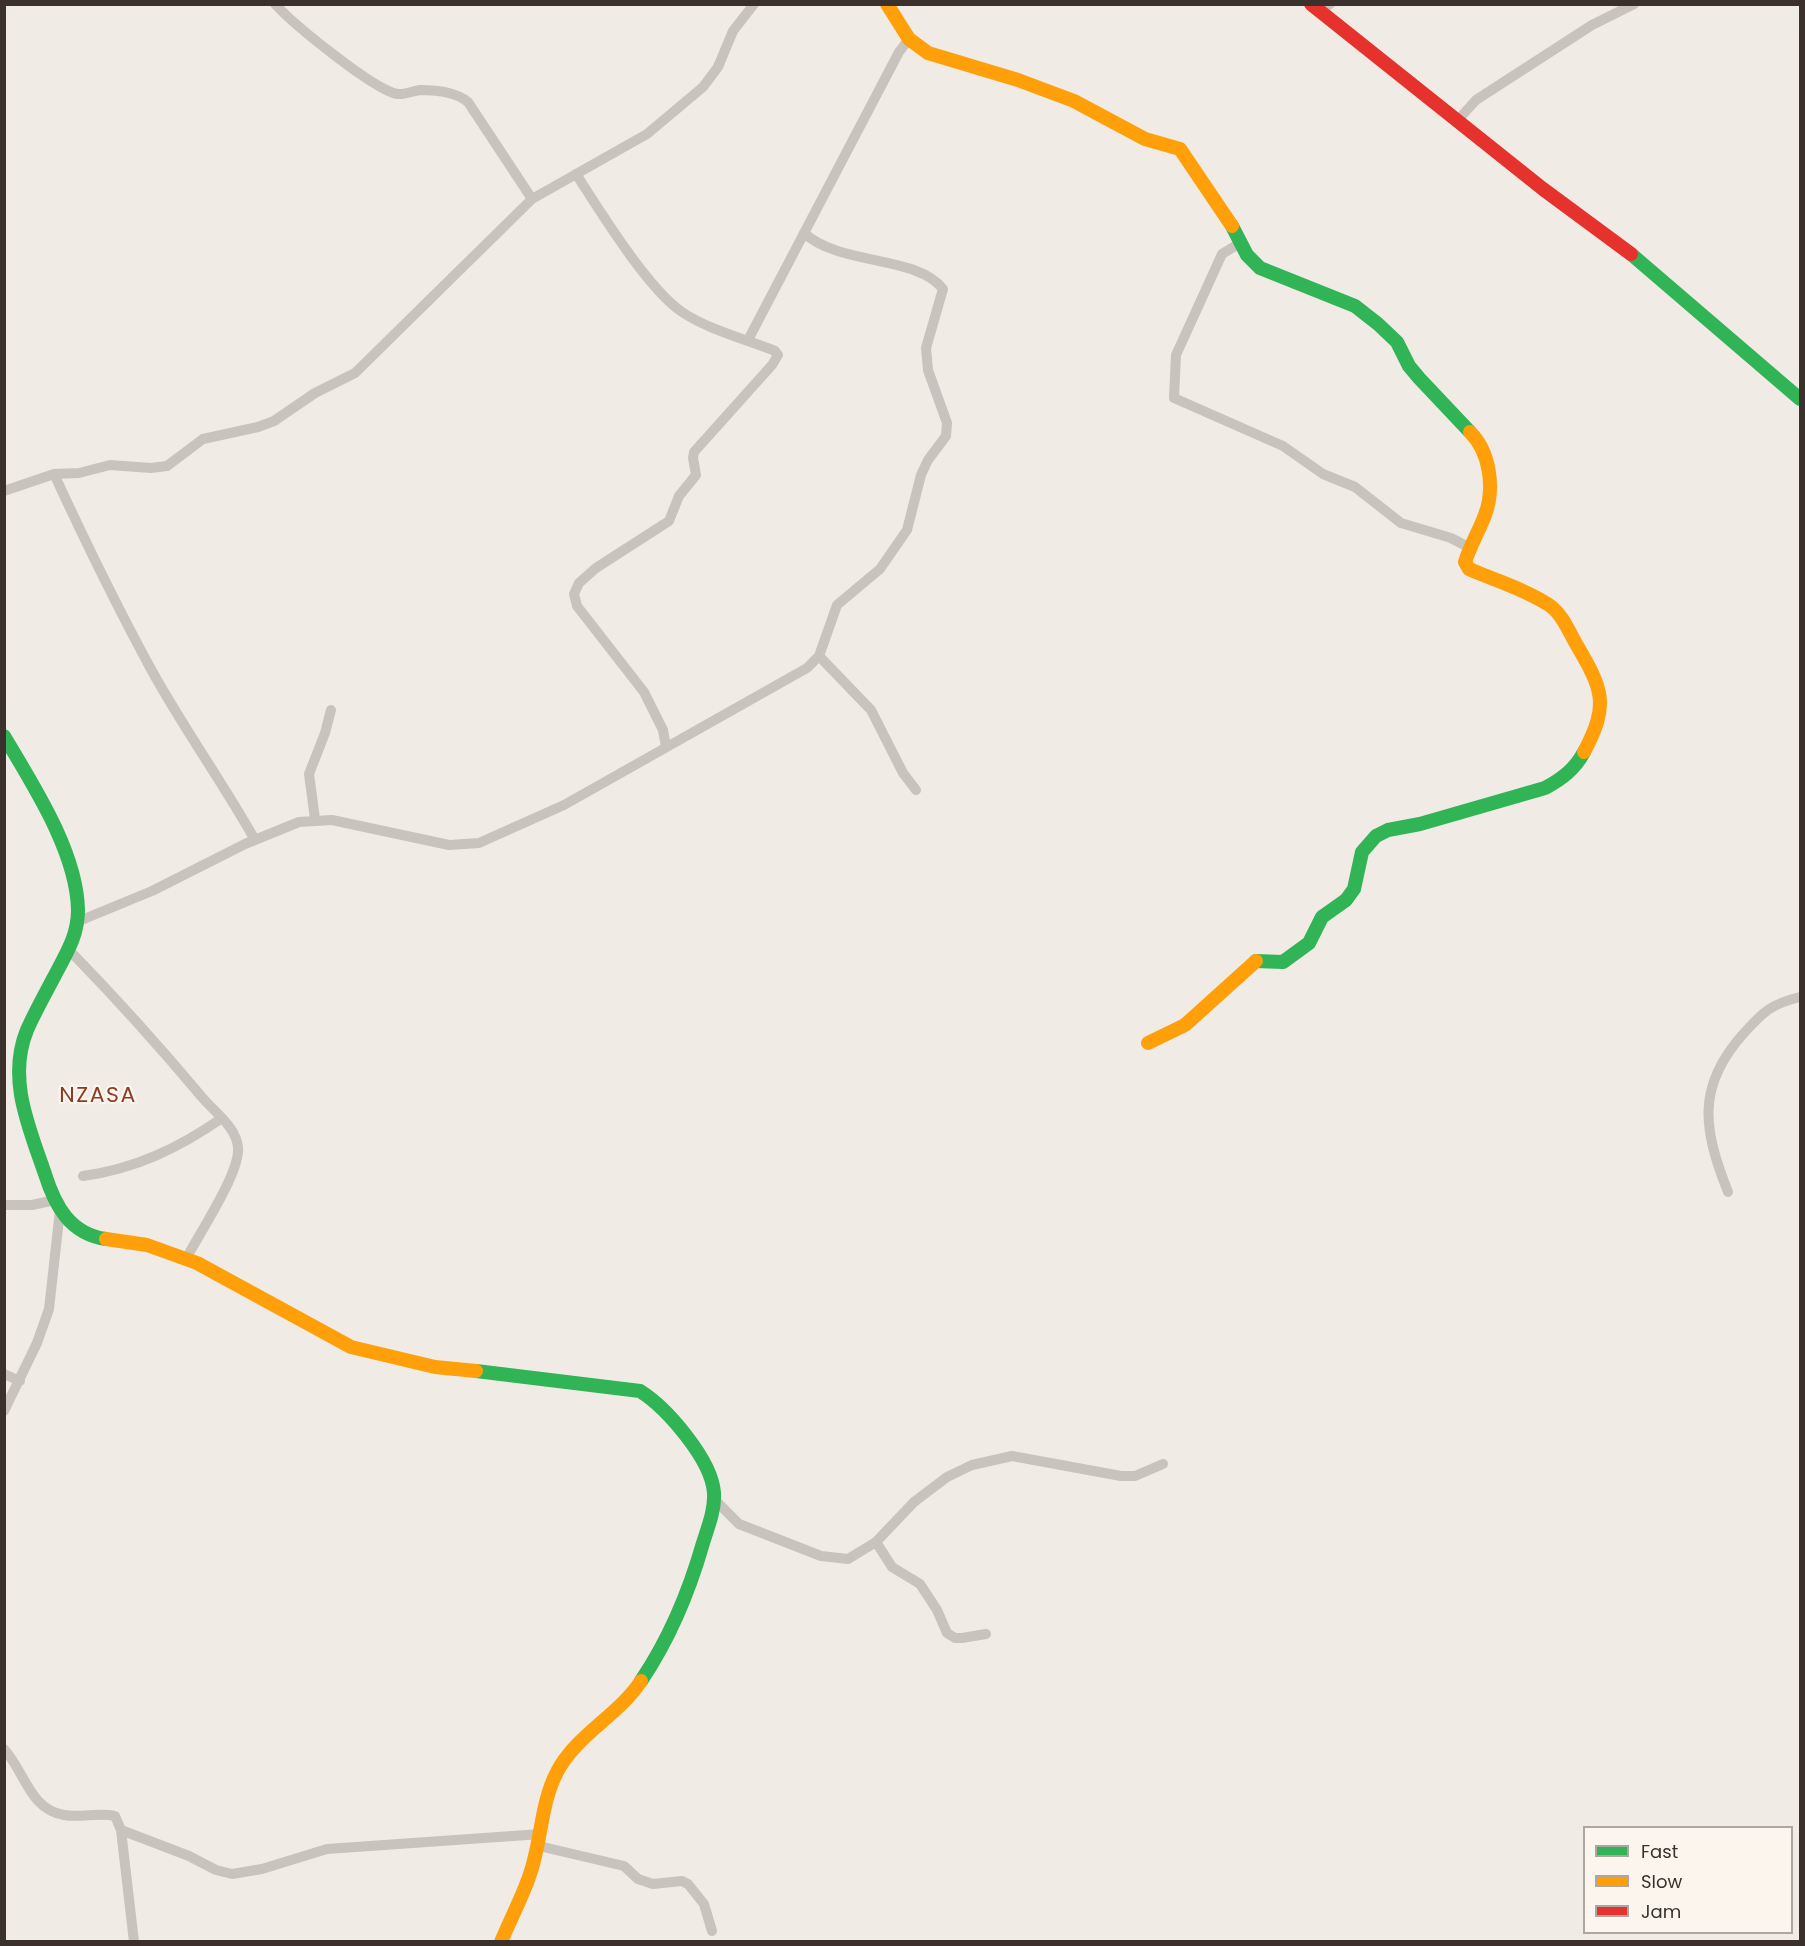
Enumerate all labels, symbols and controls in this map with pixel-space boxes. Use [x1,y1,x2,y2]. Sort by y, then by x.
district label: NZASA [59,1083,137,1109]
legend [1583,1826,1793,1934]
text: Fast [1641,1839,1678,1864]
text: Slow [1641,1869,1682,1894]
text: Jam [1641,1899,1681,1924]

